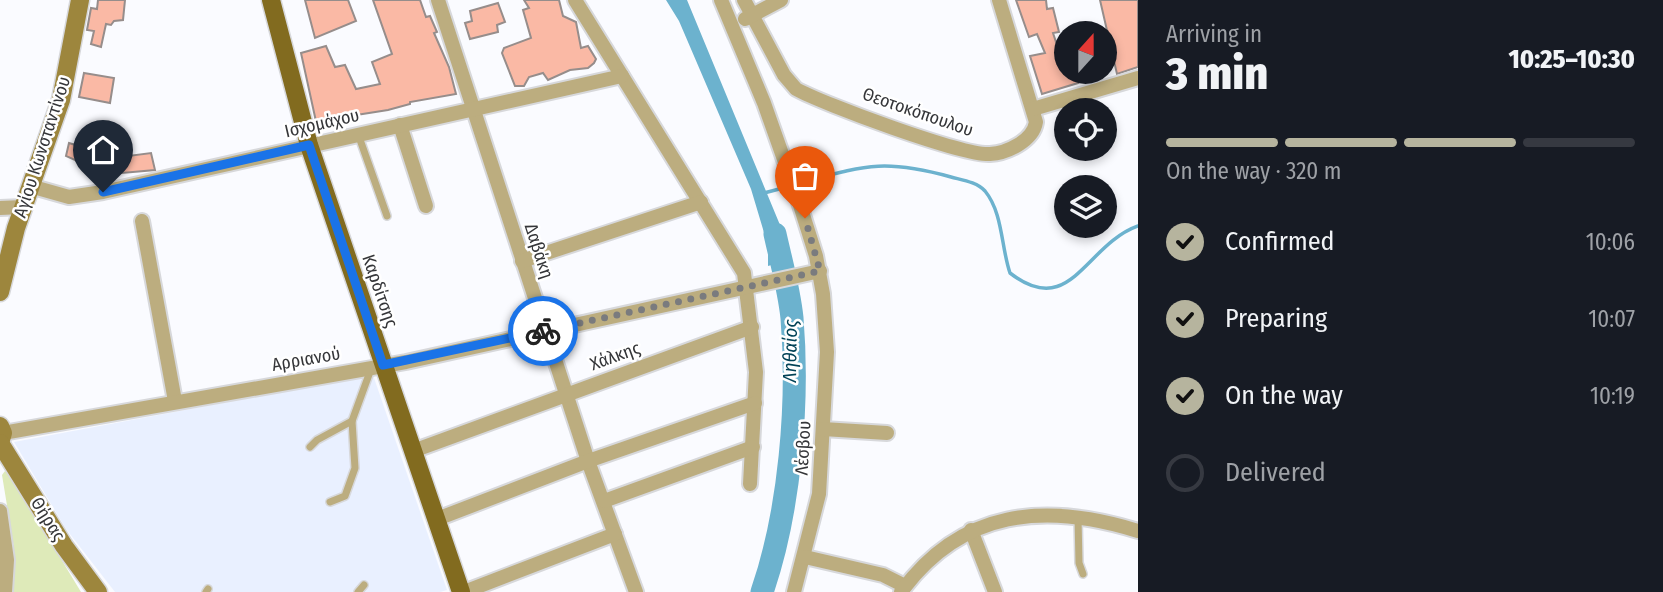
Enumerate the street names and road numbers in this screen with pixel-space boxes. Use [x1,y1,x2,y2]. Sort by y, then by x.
street label: Αγίου Κωνσταντίνου [9,74,75,220]
street label: Θεοτοκόπουλου [860,83,976,141]
street label: Ισχομάχου [283,104,361,142]
street label: Δαβάκη [520,221,558,281]
street label: Καρδίτσης [357,252,403,331]
street label: Χάλκης [587,337,643,375]
street label: Αρριανού [270,342,342,376]
street label: Λέσβου [791,420,815,476]
street label: Θήρας [26,493,70,545]

